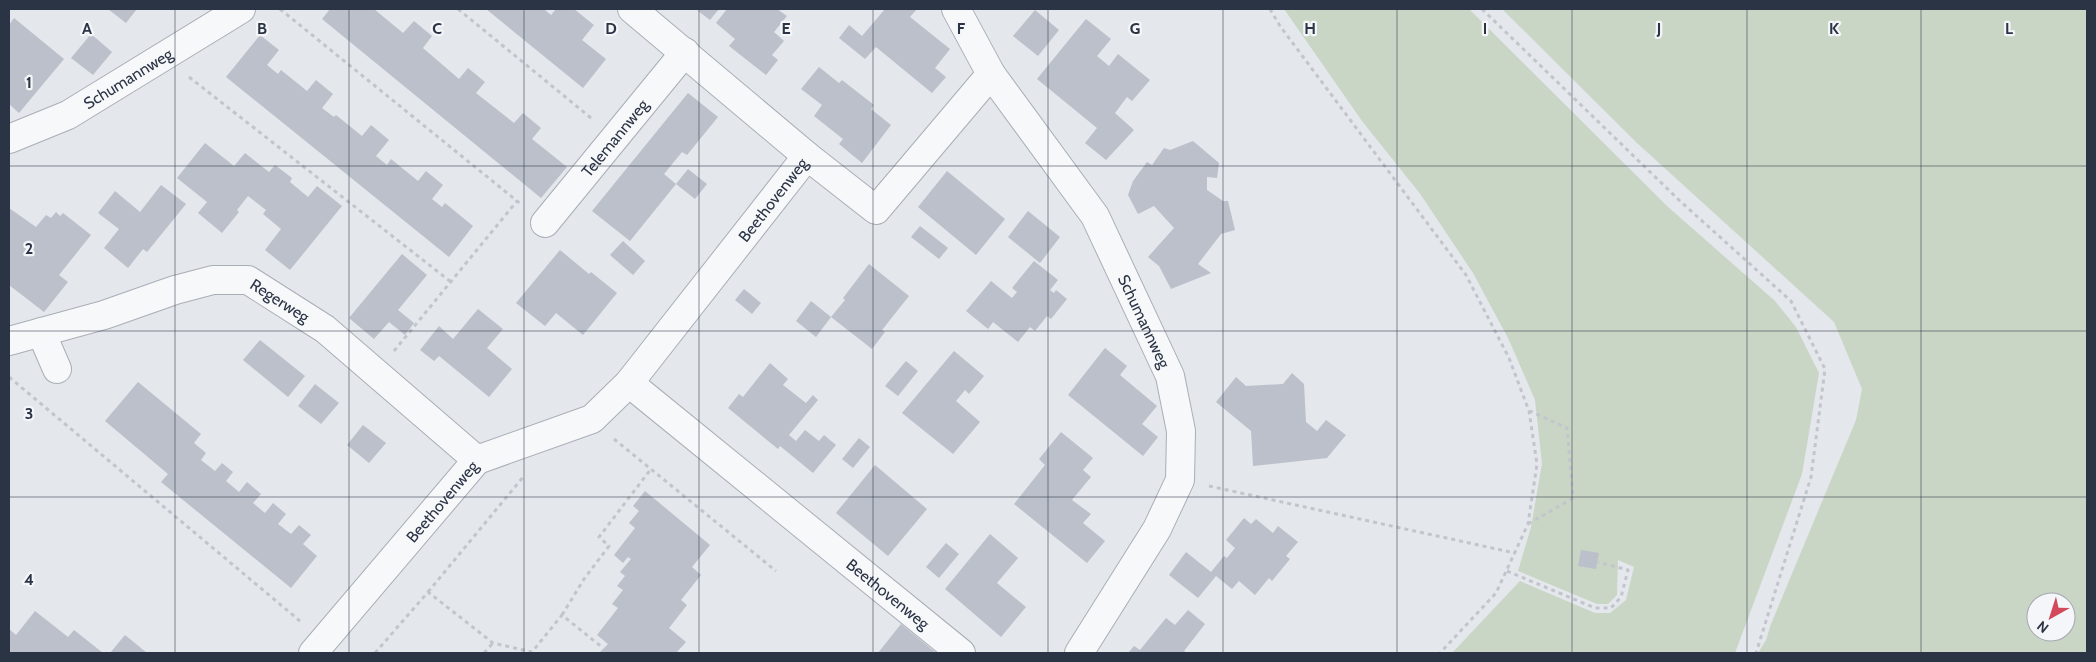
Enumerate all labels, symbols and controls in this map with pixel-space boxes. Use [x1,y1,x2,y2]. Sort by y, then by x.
text: A [82,19,92,38]
text: B [257,19,267,38]
text: C [432,19,442,38]
text: D [605,19,617,38]
text: E [781,19,791,38]
text: F [957,19,966,38]
text: G [1130,19,1140,38]
text: H [1304,19,1316,38]
text: I [1483,19,1487,38]
text: J [1656,19,1661,38]
text: K [1829,19,1839,38]
text: L [2005,19,2013,38]
street label: Schumannweg [80,43,177,113]
text: 1 [26,73,32,92]
street label: Telemannweg [577,94,653,181]
street label: Beethovenweg [734,153,812,245]
text: 2 [25,239,33,258]
street label: Schumannweg [1114,271,1175,372]
street label: Regerweg [247,275,314,327]
text: 3 [25,404,33,423]
street label: Beethovenweg [402,456,483,546]
street label: Beethovenweg [843,554,934,634]
text: 4 [24,570,34,589]
north arrow [2026,592,2076,642]
text: N [2033,617,2052,637]

